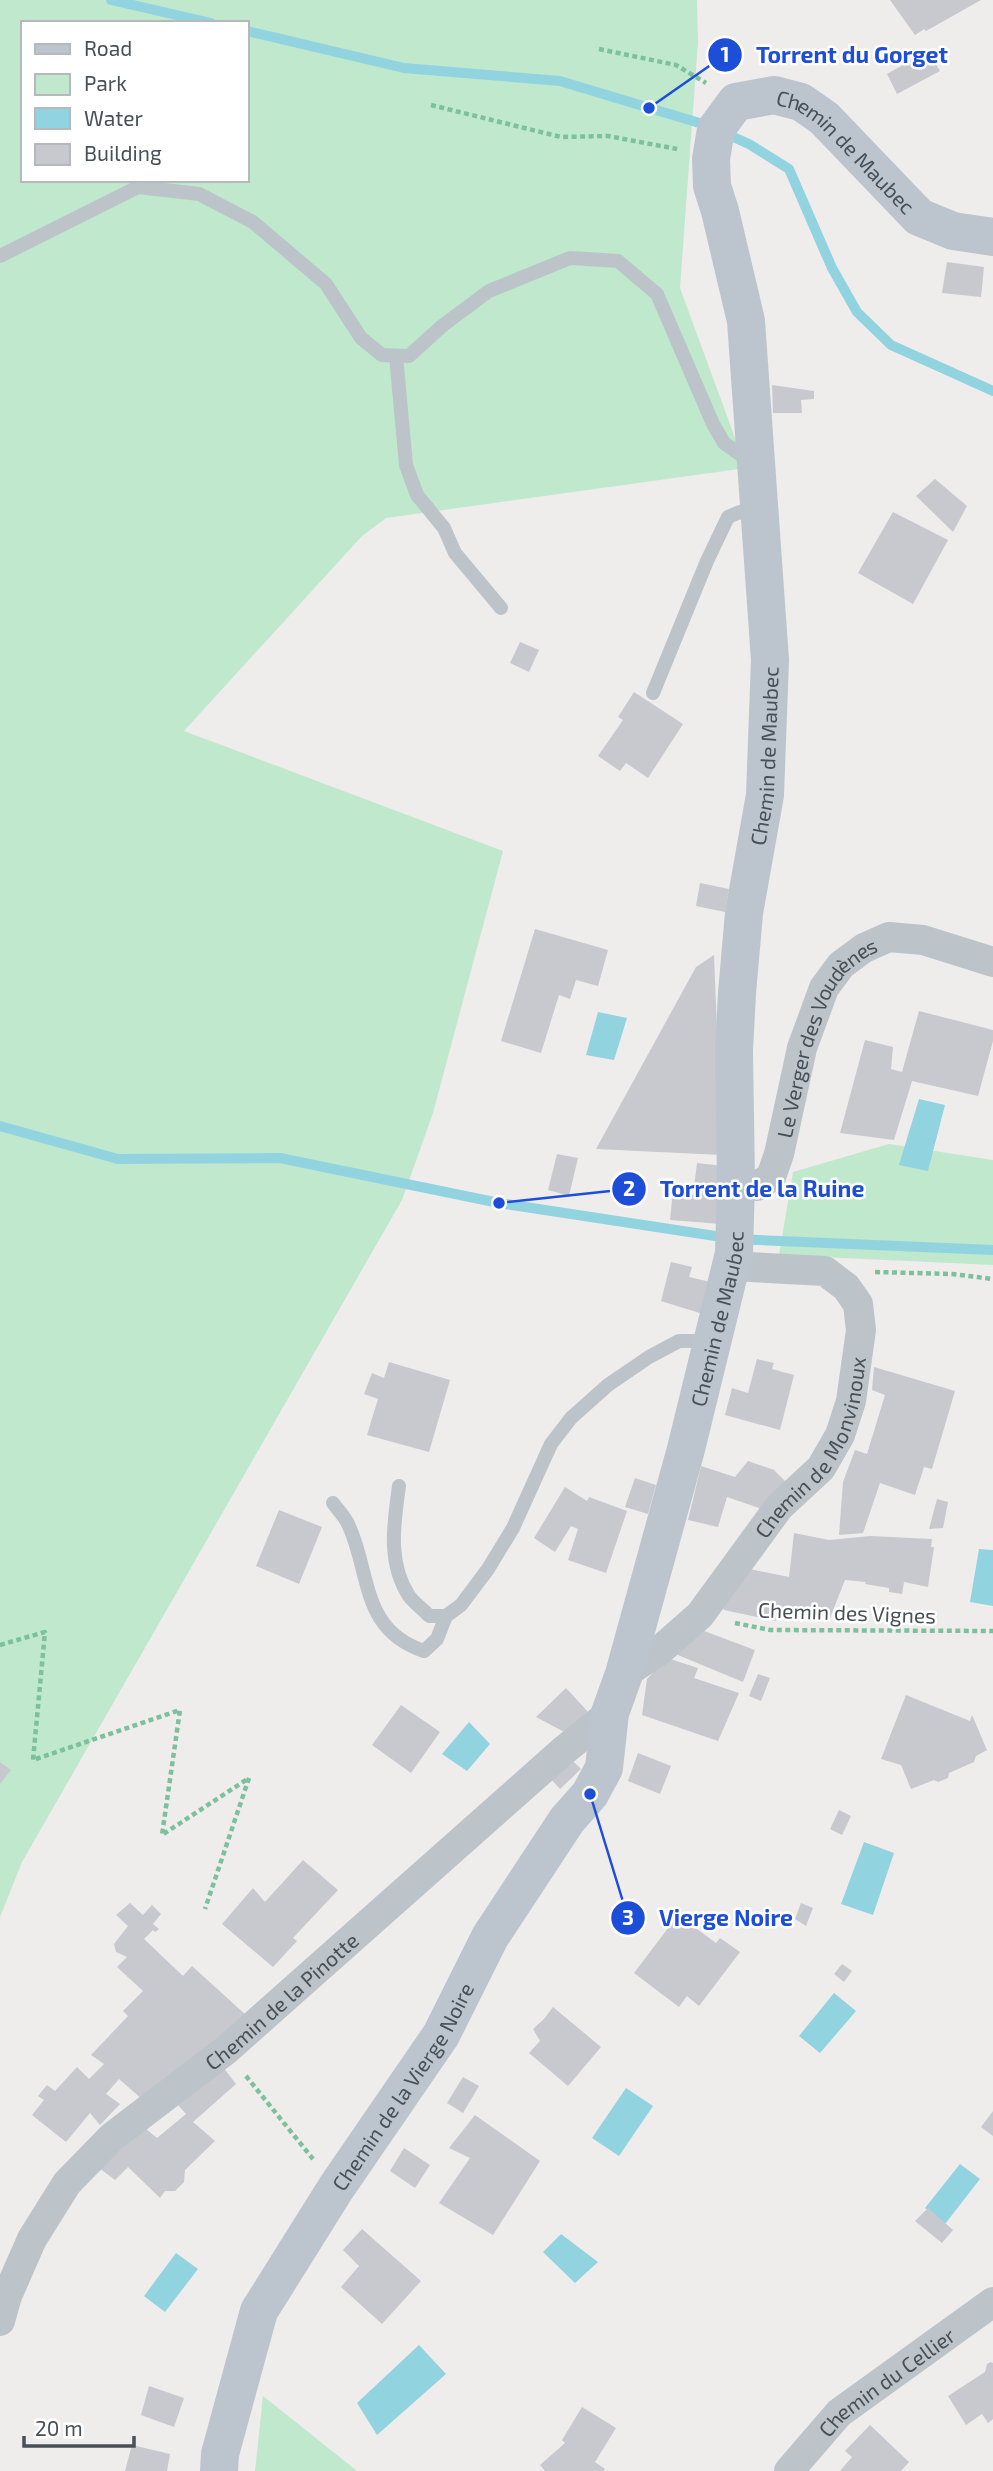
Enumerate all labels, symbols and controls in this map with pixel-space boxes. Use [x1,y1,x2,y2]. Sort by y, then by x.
legend [21,21,248,182]
callout: Torrent du Gorget [707,33,962,77]
text: Road [84,35,132,60]
text: Torrent du Gorget [756,40,948,68]
text: 1 [720,41,730,66]
text: Park [84,70,127,95]
street label: Chemin de Maubec [774,84,921,218]
text: Water [84,105,143,130]
text: Building [84,140,162,165]
street label: Chemin de Maubec [744,666,782,847]
street label: Le Verger des Voudènes [770,931,881,1140]
callout: Torrent de la Ruine [611,1167,879,1211]
text: Torrent de la Ruine [660,1174,864,1202]
text: 2 [623,1175,635,1200]
street label: Chemin de Maubec [684,1231,747,1409]
street label: Chemin de Monvinoux [749,1355,870,1542]
street label: Chemin des Vignes [758,1596,936,1628]
callout: Vierge Noire [610,1896,807,1940]
text: Vierge Noire [659,1903,793,1931]
text: 3 [622,1904,634,1929]
street label: Chemin de la Pinotte [200,1927,363,2074]
street label: Chemin de la Vierge Noire [326,1978,478,2195]
street label: Chemin du Cellier [812,2321,960,2441]
scale bar [24,2404,135,2448]
text: 20 m [35,2415,83,2440]

